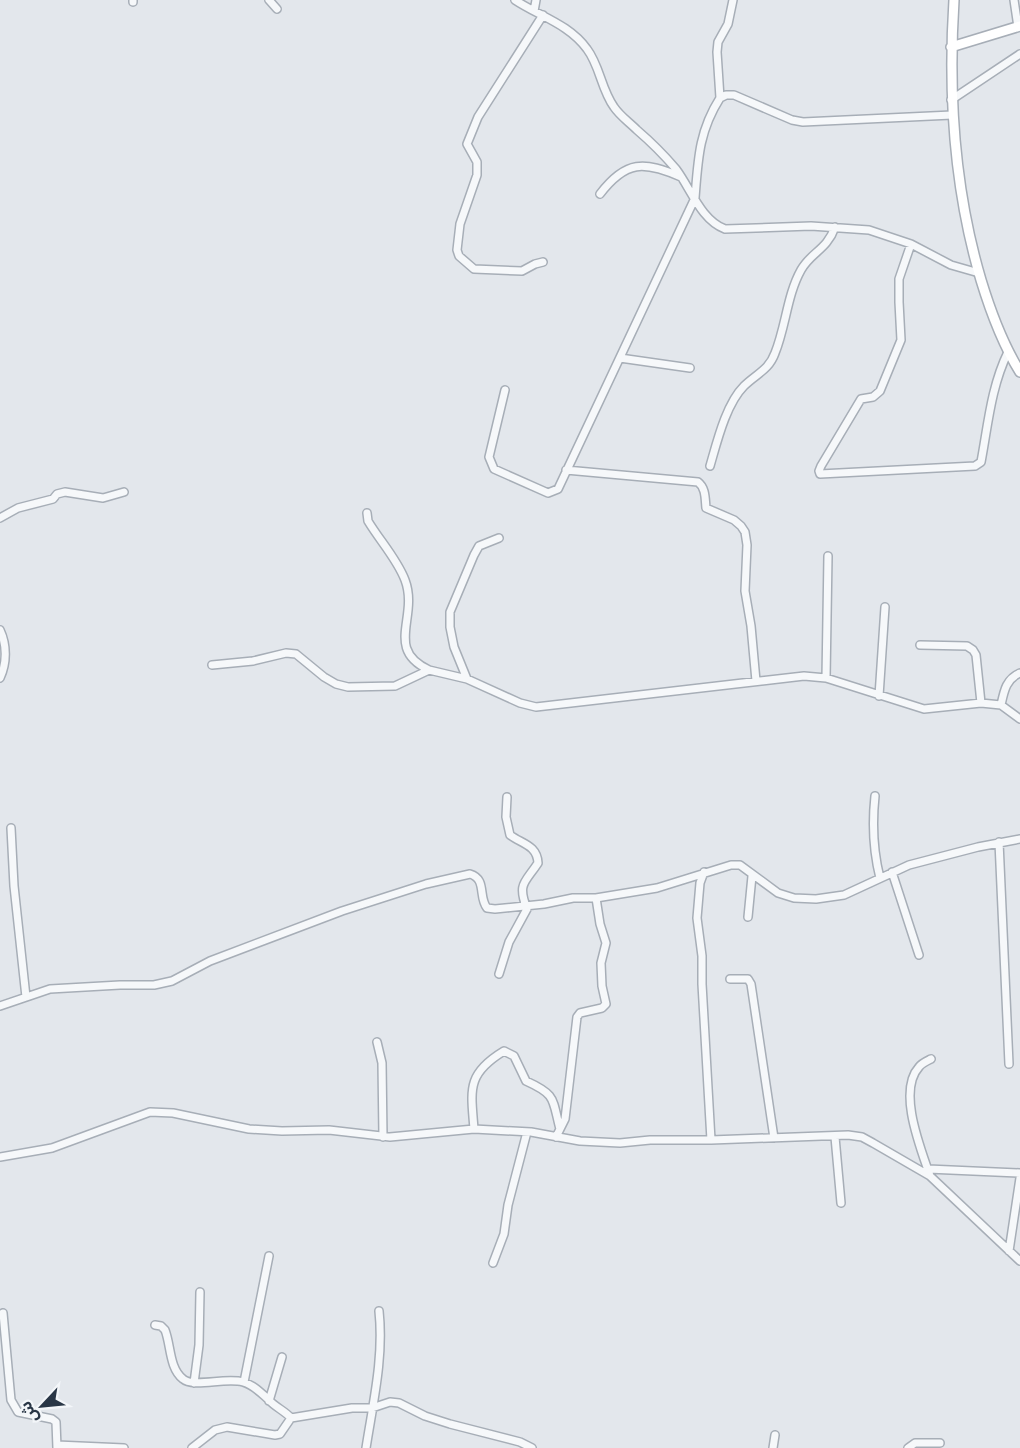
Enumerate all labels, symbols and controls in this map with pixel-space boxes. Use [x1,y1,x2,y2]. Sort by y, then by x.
north arrow [12,1376,72,1436]
text: ش [15,1398,42,1427]

